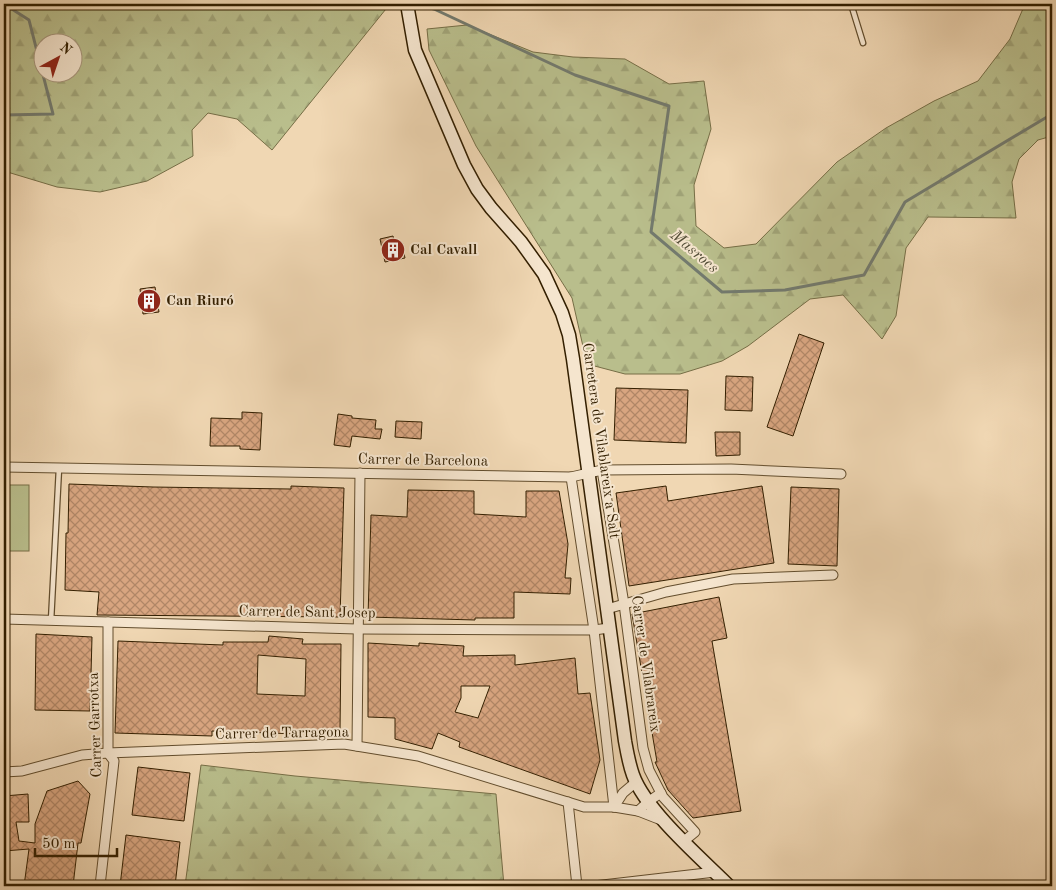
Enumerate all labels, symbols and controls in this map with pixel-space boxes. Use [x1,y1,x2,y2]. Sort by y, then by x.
north arrow [32,32,82,82]
text: N [57,40,75,58]
water label: Masrocs [666,227,721,277]
building icon: Cal Cavall [380,237,406,263]
place label: Cal Cavall [410,243,478,258]
building icon: Can Riuró [136,288,162,314]
place label: Can Riuró [166,294,234,309]
street label: Carretera de Vilablareix a Salt [579,342,621,540]
street label: Carrer de Barcelona [358,452,489,470]
street label: Carrer de Vilabrareix [628,594,662,734]
street label: Carrer de Sant Josep [238,604,376,622]
street label: Carrer Garrotxa [87,671,105,778]
street label: Carrer de Tarragona [215,725,350,743]
scale bar [35,825,118,857]
text: 50 m [42,837,76,852]

